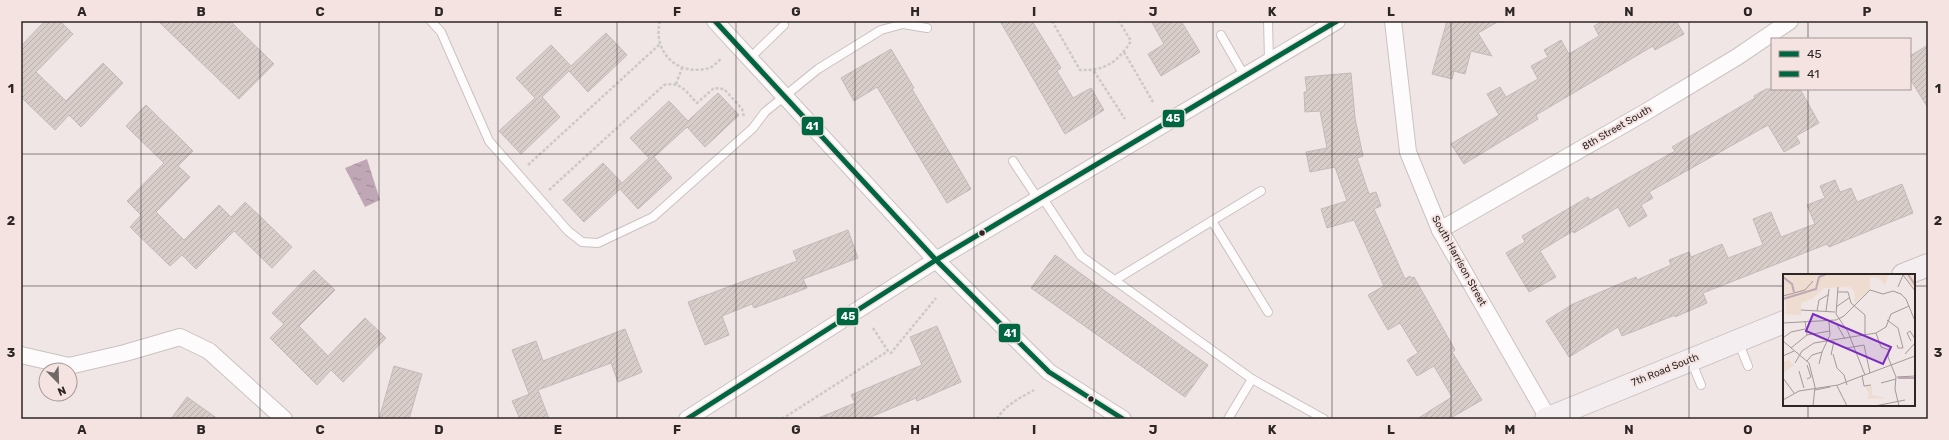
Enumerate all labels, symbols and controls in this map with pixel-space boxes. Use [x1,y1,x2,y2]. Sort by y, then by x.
text: A [77,4,87,19]
text: B [196,4,206,19]
text: C [315,4,325,19]
text: D [434,4,444,19]
text: E [554,4,562,19]
text: F [673,4,681,19]
text: G [791,4,801,19]
text: H [910,4,920,19]
text: I [1032,4,1036,19]
text: J [1149,4,1157,19]
text: K [1268,4,1277,19]
text: L [1387,4,1395,19]
text: M [1505,4,1515,19]
text: N [1624,4,1634,19]
text: O [1743,4,1753,19]
text: P [1863,4,1872,19]
legend [1771,38,1911,90]
text: 45 [1807,47,1822,61]
text: 41 [1807,67,1819,81]
text: 1 [8,81,14,96]
text: 1 [1935,81,1941,96]
street label: 8th Street South [1580,103,1654,153]
line badge: 45 [1162,109,1185,128]
text: 45 [1166,112,1180,125]
line badge: 41 [801,116,824,136]
text: 41 [806,120,818,133]
text: 2 [7,213,15,228]
text: 2 [1934,213,1942,228]
street label: South Harrison Street [1429,214,1489,308]
unlabelled marker [977,228,987,238]
inset map [1783,274,1915,406]
line badge: 45 [836,307,859,326]
text: 45 [841,310,855,323]
line badge: 41 [998,323,1021,343]
text: 41 [1004,327,1016,340]
text: 3 [7,345,16,360]
text: 3 [1934,345,1943,360]
street label: 7th Road South [1630,351,1700,389]
north arrow [38,362,78,402]
text: N [55,383,68,398]
unlabelled marker [1086,394,1096,404]
text: A [77,422,87,437]
text: B [196,422,206,437]
text: C [315,422,325,437]
text: D [434,422,444,437]
text: E [554,422,562,437]
text: F [673,422,681,437]
text: G [791,422,801,437]
text: H [910,422,920,437]
text: I [1032,422,1036,437]
text: J [1149,422,1157,437]
text: K [1268,422,1277,437]
text: L [1387,422,1395,437]
text: M [1505,422,1515,437]
text: N [1624,422,1634,437]
text: O [1743,422,1753,437]
text: P [1863,422,1872,437]

